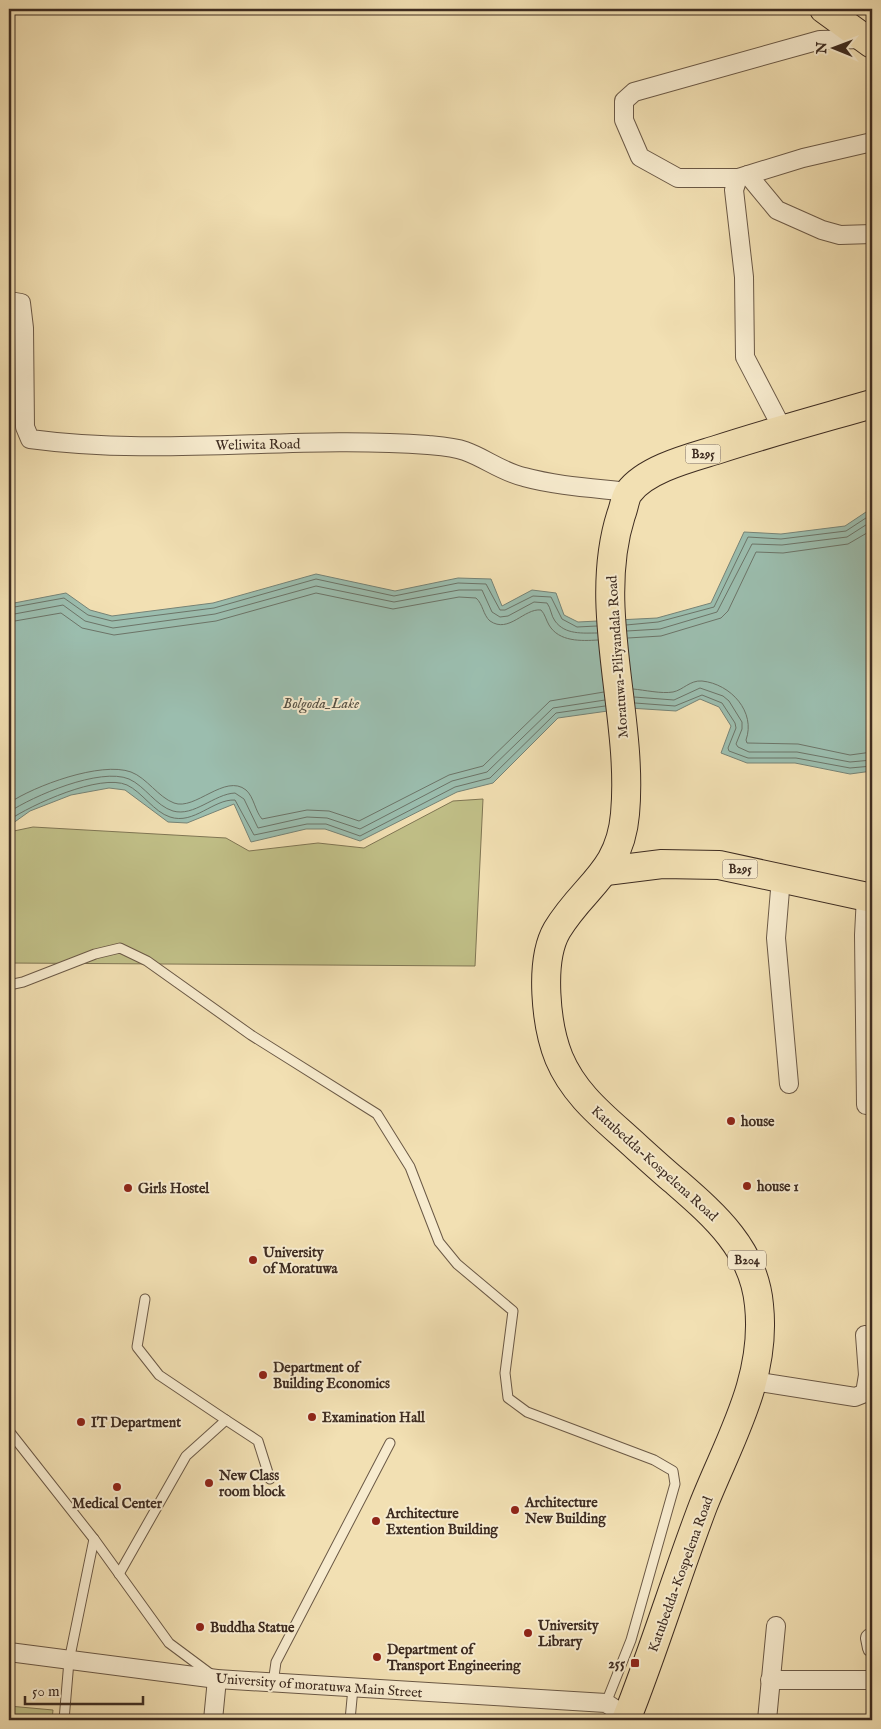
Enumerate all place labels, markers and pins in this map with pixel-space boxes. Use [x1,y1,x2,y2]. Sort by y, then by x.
place label: house [740,1113,775,1131]
marker: house [725,1115,737,1127]
place label: house 1 [756,1178,799,1196]
place label: Girls Hostel [138,1180,210,1198]
marker: house 1 [741,1180,753,1192]
marker: Girls Hostel [122,1182,134,1194]
place label: University of Moratuwa [262,1244,339,1278]
marker: University of Moratuwa [247,1254,259,1266]
place label: Department of Building Economics [273,1359,390,1393]
marker: Department of Building Economics [257,1369,269,1381]
place label: Examination Hall [322,1409,426,1427]
marker: Examination Hall [306,1411,318,1423]
place label: IT Department [91,1414,181,1432]
marker: IT Department [75,1416,87,1428]
place label: New Class room block [218,1467,286,1501]
marker: New Class room block [203,1477,215,1489]
marker: Medical Center [111,1481,123,1493]
place label: Architecture New Building [524,1494,607,1528]
place label: Medical Center [72,1495,163,1513]
marker: Architecture New Building [509,1504,521,1516]
place label: Architecture Extention Building [385,1505,499,1539]
marker: Architecture Extention Building [370,1515,382,1527]
place label: University Library [537,1617,600,1651]
place label: Buddha Statue [210,1619,295,1637]
marker: Buddha Statue [194,1621,206,1633]
marker: University Library [522,1627,534,1639]
place label: Department of Transport Engineering [386,1641,522,1675]
marker: Department of Transport Engineering [371,1651,383,1663]
place label: 255 [608,1655,625,1673]
marker: 255 [629,1657,641,1669]

